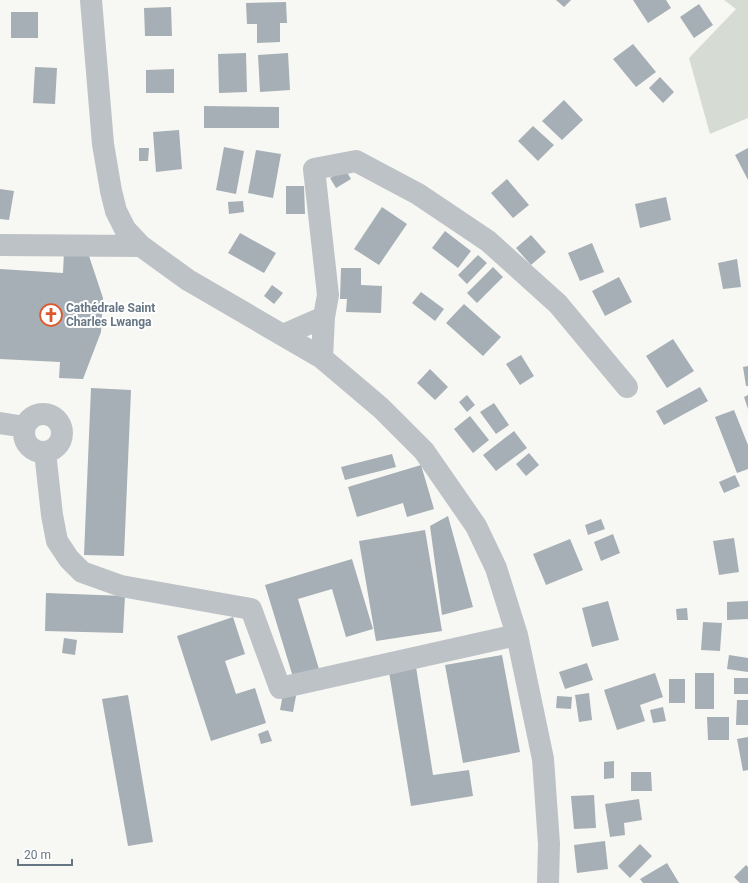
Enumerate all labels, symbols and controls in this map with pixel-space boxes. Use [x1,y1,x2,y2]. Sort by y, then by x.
place label: Cathédrale Saint Charles Lwanga [66,301,155,329]
church icon: Cathédrale Saint Charles Lwanga [38,302,64,328]
scale bar [18,841,72,867]
text: 20 m [24,848,51,862]

